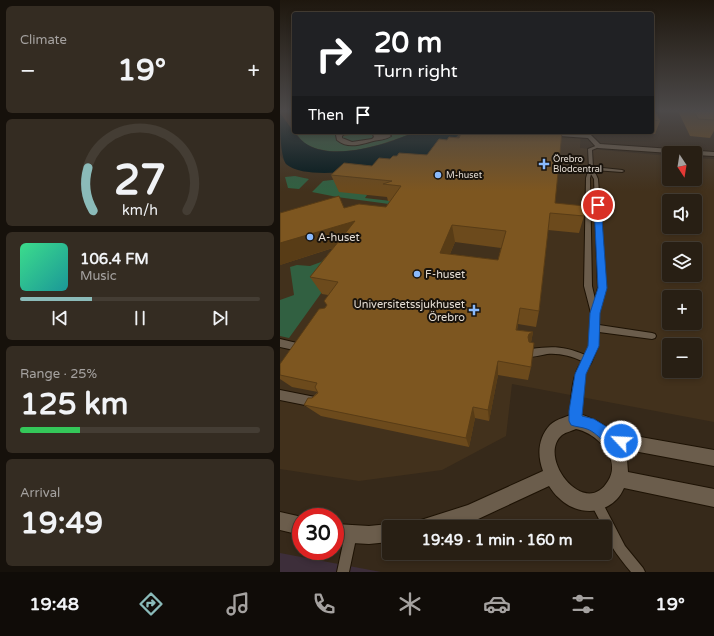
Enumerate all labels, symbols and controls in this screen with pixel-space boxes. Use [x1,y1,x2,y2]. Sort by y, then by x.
text: 20 m [374,26,442,60]
icon: right [308,28,360,80]
text: Climate [20,32,67,48]
text: 19° [117,52,166,89]
text: − [20,58,36,84]
text: + [248,58,260,84]
text: Turn right [374,60,458,82]
icon: arrive [352,104,374,126]
text: Then [308,106,344,124]
north arrow [662,146,702,186]
map controls [662,146,702,378]
place label: Örebro Blodcentral [553,154,602,175]
text: 27 [114,156,166,206]
marker: Örebro Blodcentral [538,158,550,170]
marker: M-huset [433,170,443,180]
place label: M-huset [446,170,483,181]
pin [581,188,615,222]
icon: arrive [587,194,609,216]
button: sound [662,194,702,234]
text: km/h [122,201,158,218]
place label: A-huset [318,231,360,244]
marker: A-huset [305,232,315,242]
button: layers [662,242,702,282]
text: 106.4 FM [80,250,149,268]
text: Music [80,268,117,284]
place label: F-huset [425,268,465,281]
marker: F-huset [412,269,422,279]
button: + [662,290,702,330]
place label: Universitetssjukhuset Örebro [354,298,465,324]
marker: Universitetssjukhuset Örebro [468,304,480,316]
icon: previous [49,307,71,329]
icon: pause [129,307,151,329]
icon: next [209,307,231,329]
button: − [662,338,702,378]
text: Range · 25% [20,366,97,382]
text: 125 km [20,386,128,423]
position arrow [600,420,642,462]
text: Arrival [20,485,60,501]
text: 19:49 [20,505,103,542]
speed limit sign: 30 [292,508,344,560]
text: 19:49 · 1 min · 160 m [422,531,572,549]
icon: directions [137,590,165,618]
icon: music [224,590,252,618]
icon: phone [310,590,338,618]
icon: climate [396,590,424,618]
icon: car [483,590,511,618]
icon: filters [569,590,597,618]
text: 19:48 [29,593,79,615]
text: 19° [655,593,685,615]

